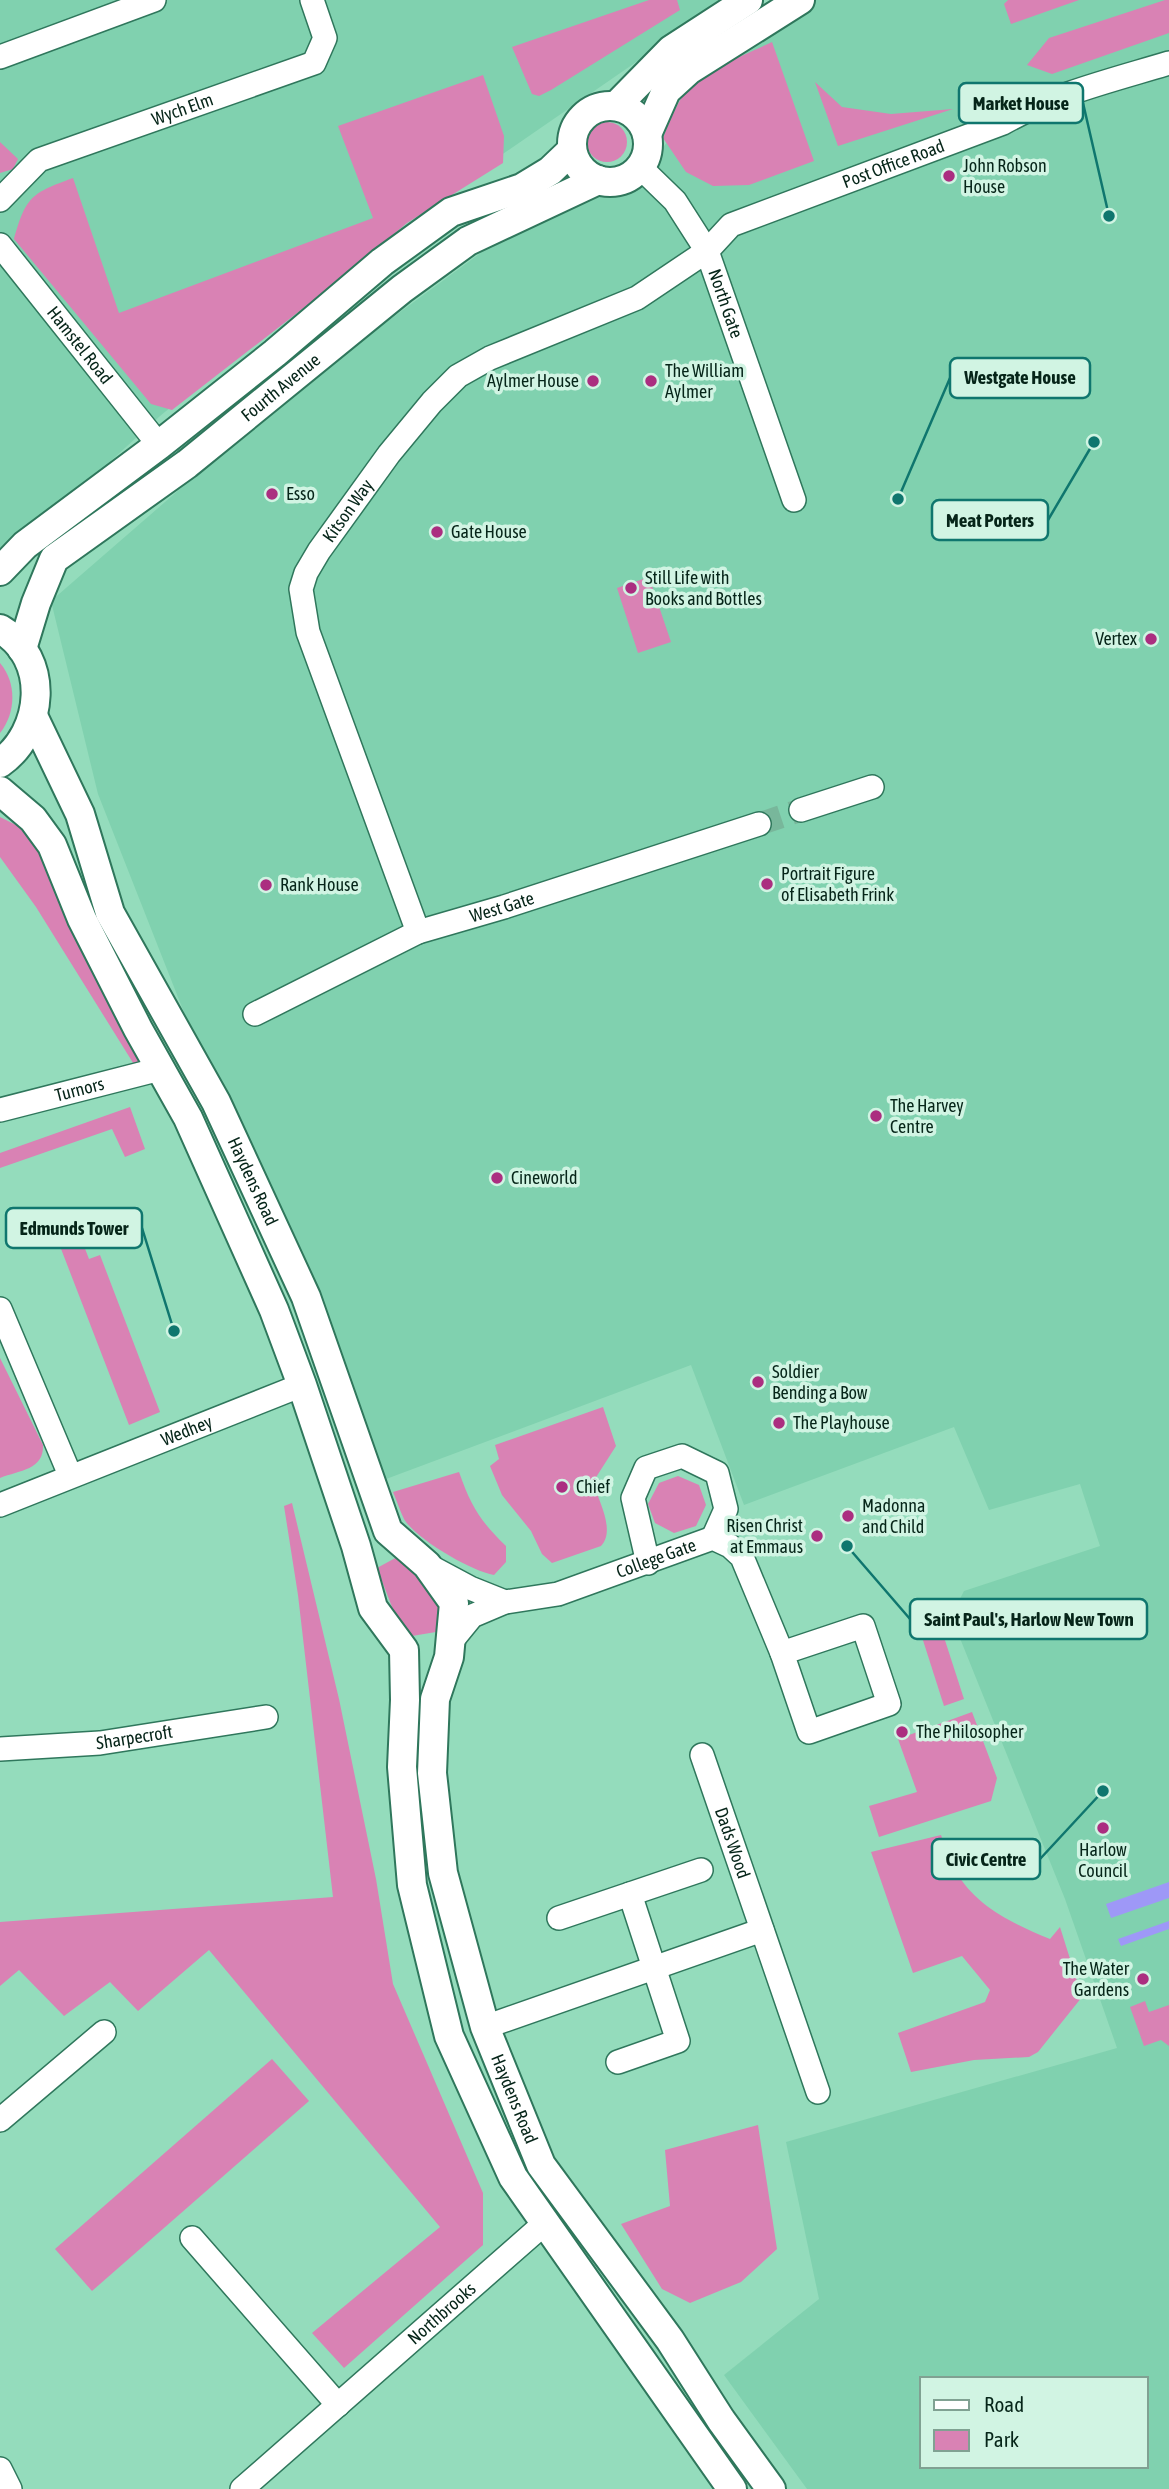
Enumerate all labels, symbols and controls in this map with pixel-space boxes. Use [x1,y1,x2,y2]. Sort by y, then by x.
callout: Market House [959,83,1083,123]
street label: Wych Elm [149,88,216,129]
text: Market House [973,92,1070,114]
street label: Post Office Road [839,135,947,192]
place label: John Robson House [963,155,1047,197]
marker: John Robson House [941,168,957,184]
street label: North Gate [704,266,748,341]
street label: Hamstel Road [43,302,117,388]
street label: Fourth Avenue [237,349,324,426]
callout: Westgate House [950,358,1090,398]
place label: The William Aylmer [665,360,744,402]
text: Westgate House [963,366,1076,388]
place label: Aylmer House [487,370,579,391]
marker: Aylmer House [585,373,601,389]
marker: The William Aylmer [643,373,659,389]
street label: Kitson Way [318,475,377,546]
place label: Esso [286,483,315,504]
marker: Esso [264,486,280,502]
callout: Meat Porters [932,500,1048,540]
text: Meat Porters [946,509,1034,531]
place label: Gate House [451,521,527,542]
marker: Gate House [429,524,445,540]
place label: Still Life with Books and Bottles [645,567,762,609]
marker: Still Life with Books and Bottles [623,580,639,596]
place label: Vertex [1095,628,1137,649]
marker: Vertex [1143,631,1159,647]
place label: Portrait Figure of Elisabeth Frink [781,863,894,905]
place label: Rank House [280,874,359,895]
marker: Portrait Figure of Elisabeth Frink [759,876,775,892]
marker: Rank House [258,877,274,893]
street label: West Gate [467,887,536,926]
street label: Turnors [53,1073,106,1106]
place label: The Harvey Centre [890,1095,964,1137]
marker: The Harvey Centre [868,1108,884,1124]
street label: Haydens Road [224,1134,282,1229]
place label: Cineworld [511,1167,577,1188]
marker: Cineworld [489,1170,505,1186]
callout: Edmunds Tower [6,1208,142,1248]
text: Edmunds Tower [20,1217,129,1239]
place label: Soldier Bending a Bow [772,1361,868,1403]
marker: Soldier Bending a Bow [750,1374,766,1390]
street label: Wedhey [158,1411,215,1450]
place label: The Playhouse [793,1412,890,1433]
marker: The Playhouse [771,1415,787,1431]
place label: Chief [576,1476,610,1497]
marker: Chief [554,1479,570,1495]
place label: Madonna and Child [862,1495,925,1537]
marker: Madonna and Child [840,1508,856,1524]
place label: Risen Christ at Emmaus [726,1515,803,1557]
marker: Risen Christ at Emmaus [809,1528,825,1544]
street label: College Gate [613,1534,699,1582]
callout: Saint Paul's, Harlow New Town [910,1599,1147,1639]
text: Saint Paul's, Harlow New Town [924,1608,1134,1630]
street label: Sharpecroft [96,1721,174,1753]
place label: The Philosopher [916,1721,1024,1742]
marker: The Philosopher [894,1724,910,1740]
street label: Dads Wood [711,1804,755,1881]
marker: Harlow Council [1095,1820,1111,1836]
callout: Civic Centre [932,1839,1040,1879]
place label: Harlow Council [1078,1839,1128,1881]
text: Civic Centre [946,1848,1027,1870]
place label: The Water Gardens [1063,1958,1130,2000]
marker: The Water Gardens [1135,1971,1151,1987]
street label: Haydens Road [487,2051,542,2147]
street label: Northbrooks [403,2278,480,2348]
legend [920,2377,1148,2468]
text: Road [984,2392,1024,2416]
text: Park [984,2427,1019,2451]

